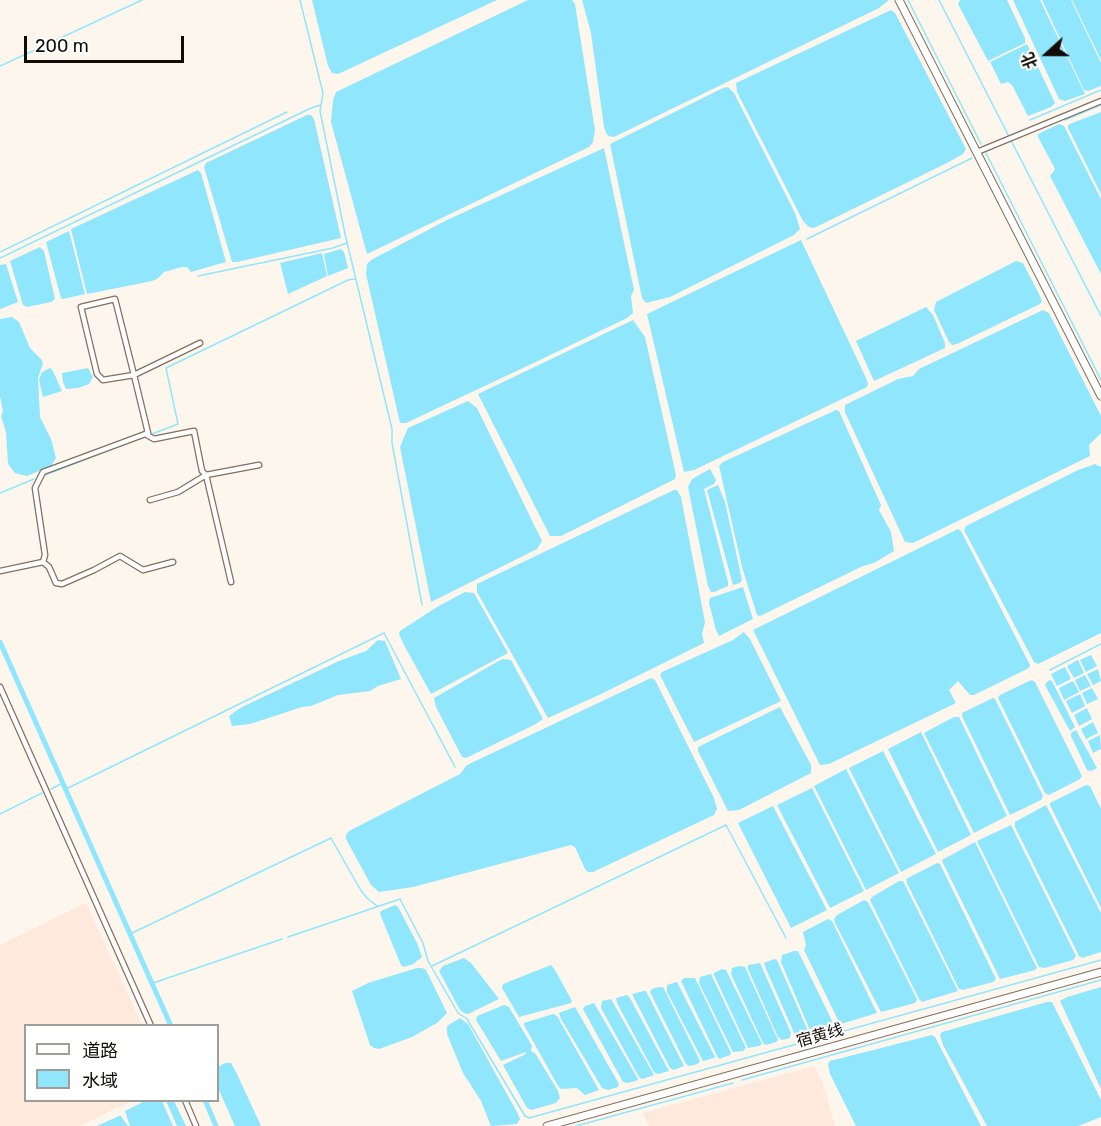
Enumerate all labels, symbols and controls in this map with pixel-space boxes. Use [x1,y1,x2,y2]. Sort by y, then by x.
scale bar [27,24,188,62]
north arrow [1017,24,1077,84]
text: 200 m [35,35,89,57]
text: 北 [1018,50,1041,72]
street label: 宿黄线 [794,1020,846,1052]
legend [24,1024,219,1102]
text: 道路 [82,1040,118,1062]
text: 水域 [82,1070,118,1092]

